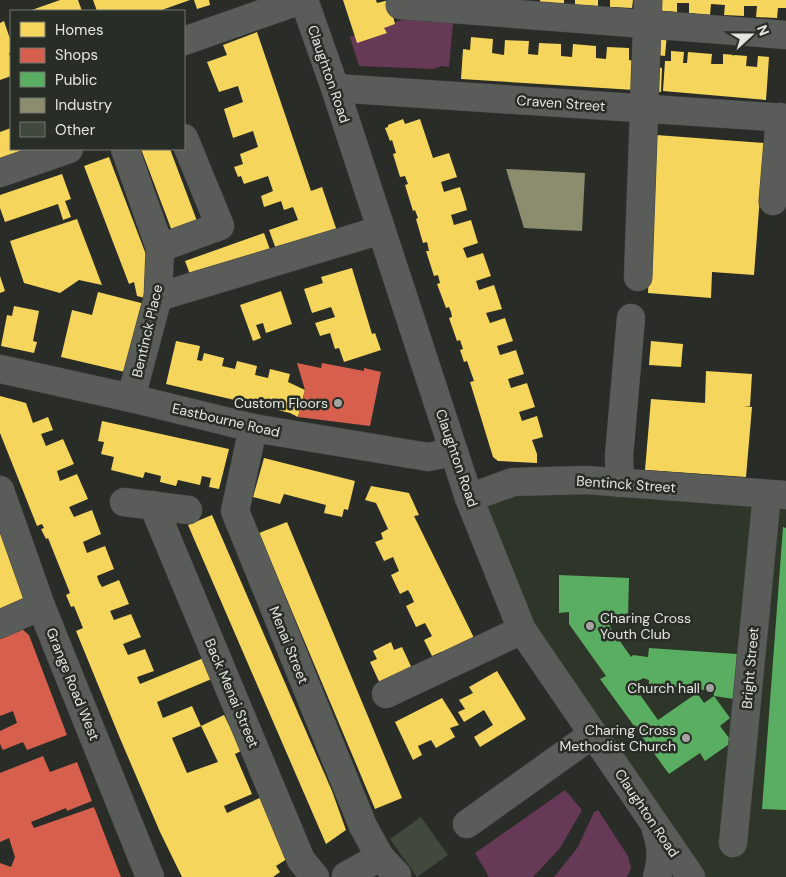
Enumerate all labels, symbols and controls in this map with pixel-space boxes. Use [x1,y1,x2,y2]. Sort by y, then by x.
legend [10,10,185,150]
north arrow [726,10,776,60]
text: Homes [55,20,104,40]
text: N [753,22,773,38]
street label: Claughton Road [304,23,354,125]
text: Shops [55,45,98,65]
text: Public [55,70,97,90]
street label: Craven Street [516,91,606,115]
text: Industry [55,95,113,115]
text: Other [55,120,96,140]
street label: Bentinck Place [128,283,166,379]
place label: Custom Floors [234,394,328,412]
marker: Custom Floors [332,397,344,409]
street label: Eastbourne Road [170,399,282,441]
street label: Claughton Road [432,407,482,509]
street label: Bentinck Street [576,472,676,496]
street label: Menai Street [265,604,313,686]
place label: Charing Cross Youth Club [600,609,691,643]
marker: Charing Cross Youth Club [584,620,596,632]
street label: Grange Road West [42,625,104,743]
street label: Bright Street [737,627,763,709]
street label: Back Menai Street [201,636,263,750]
place label: Church hall [627,679,700,697]
marker: Church hall [704,682,716,694]
place label: Charing Cross Methodist Church [560,721,676,755]
marker: Charing Cross Methodist Church [680,732,692,744]
street label: Claughton Road [611,765,683,861]

